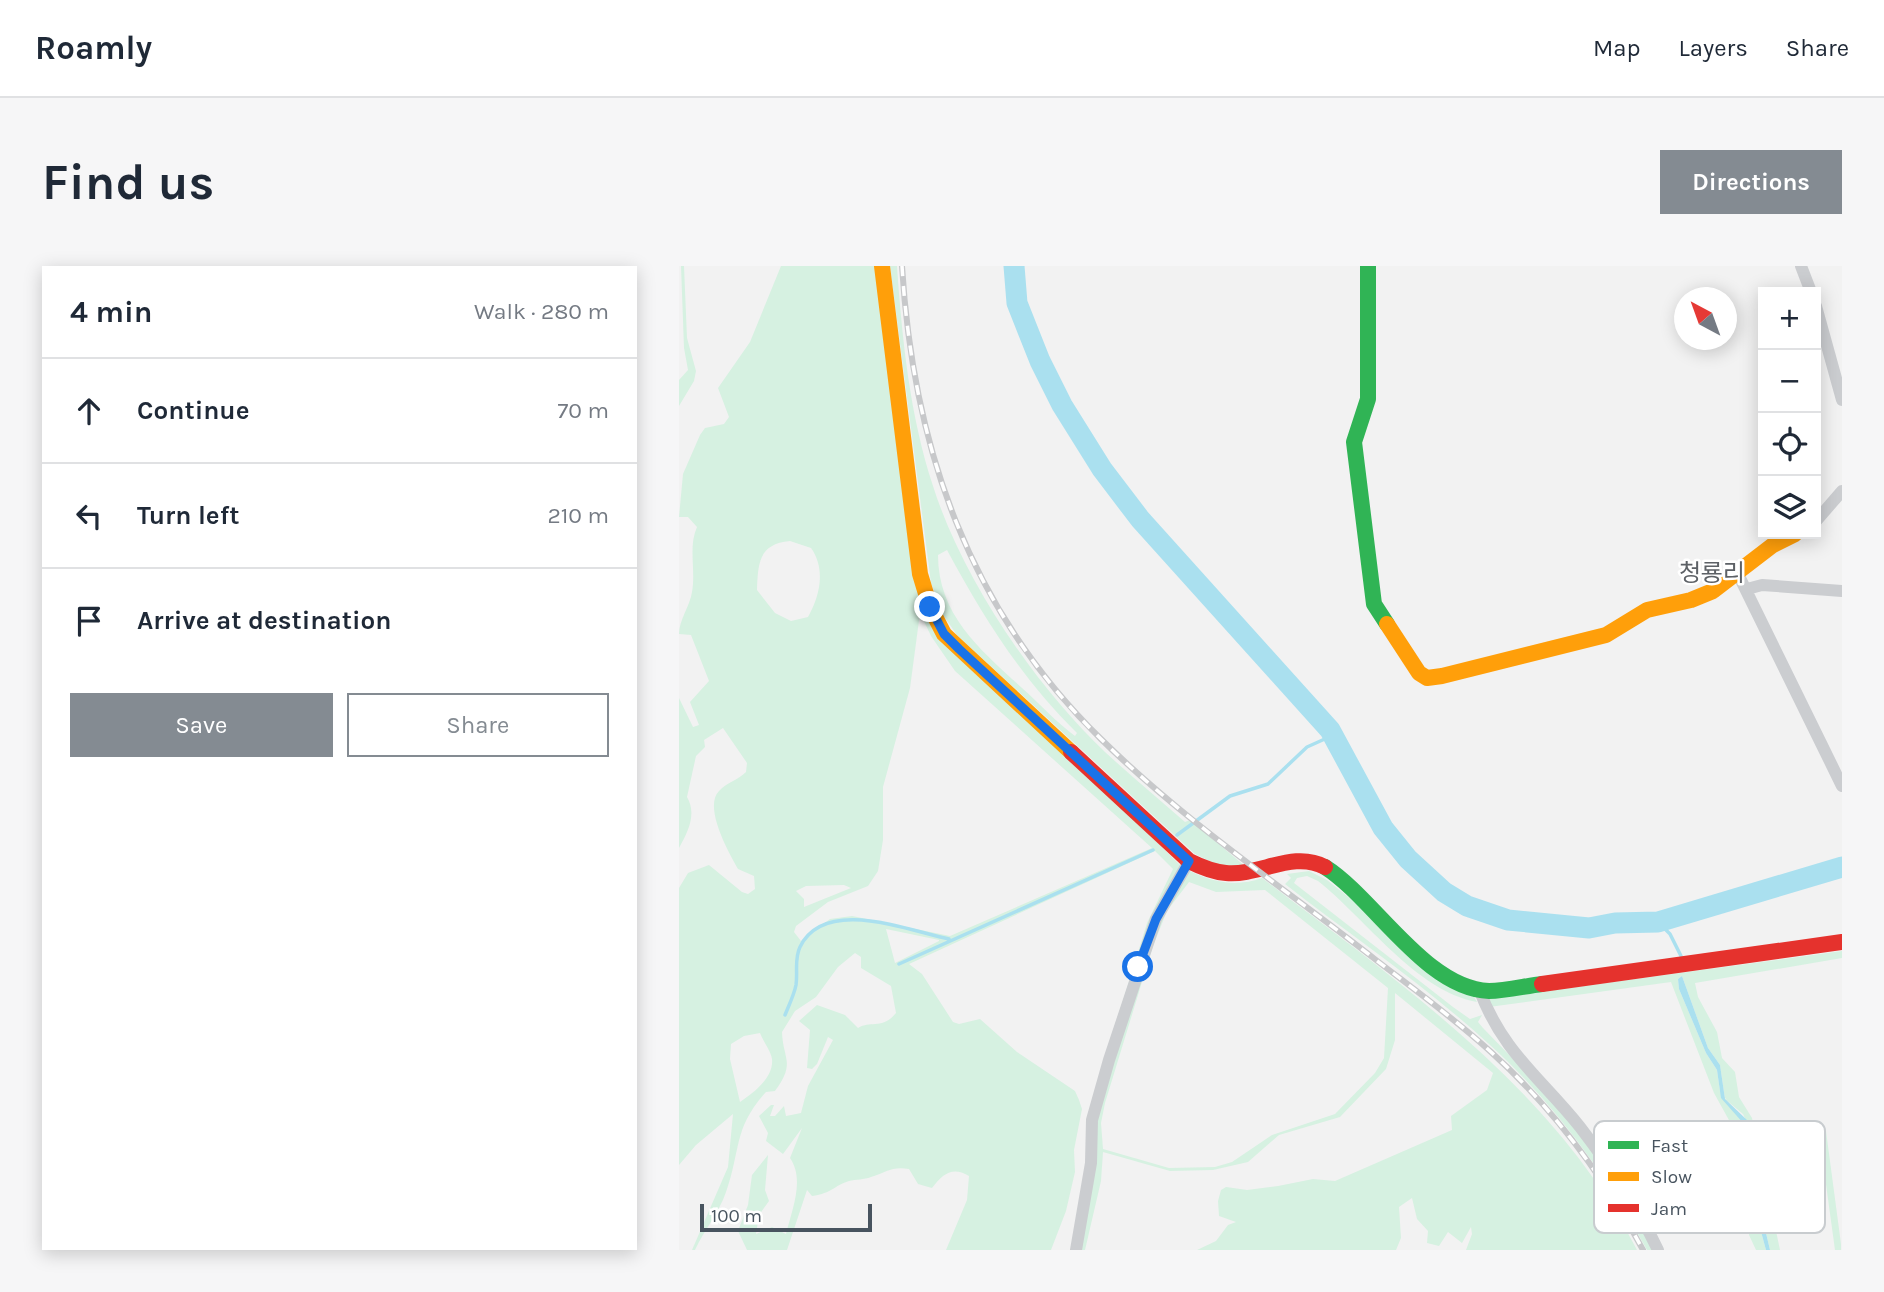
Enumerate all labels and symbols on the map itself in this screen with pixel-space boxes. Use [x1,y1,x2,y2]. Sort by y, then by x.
north arrow [1674,287,1737,350]
district label: 청룡리 [1679,559,1745,587]
route end [914,591,945,622]
route start [1122,951,1153,982]
legend [1594,1121,1825,1233]
text: Fast [1651,1135,1688,1157]
text: Slow [1651,1166,1692,1188]
text: Jam [1651,1198,1687,1220]
scale bar [700,1201,871,1233]

